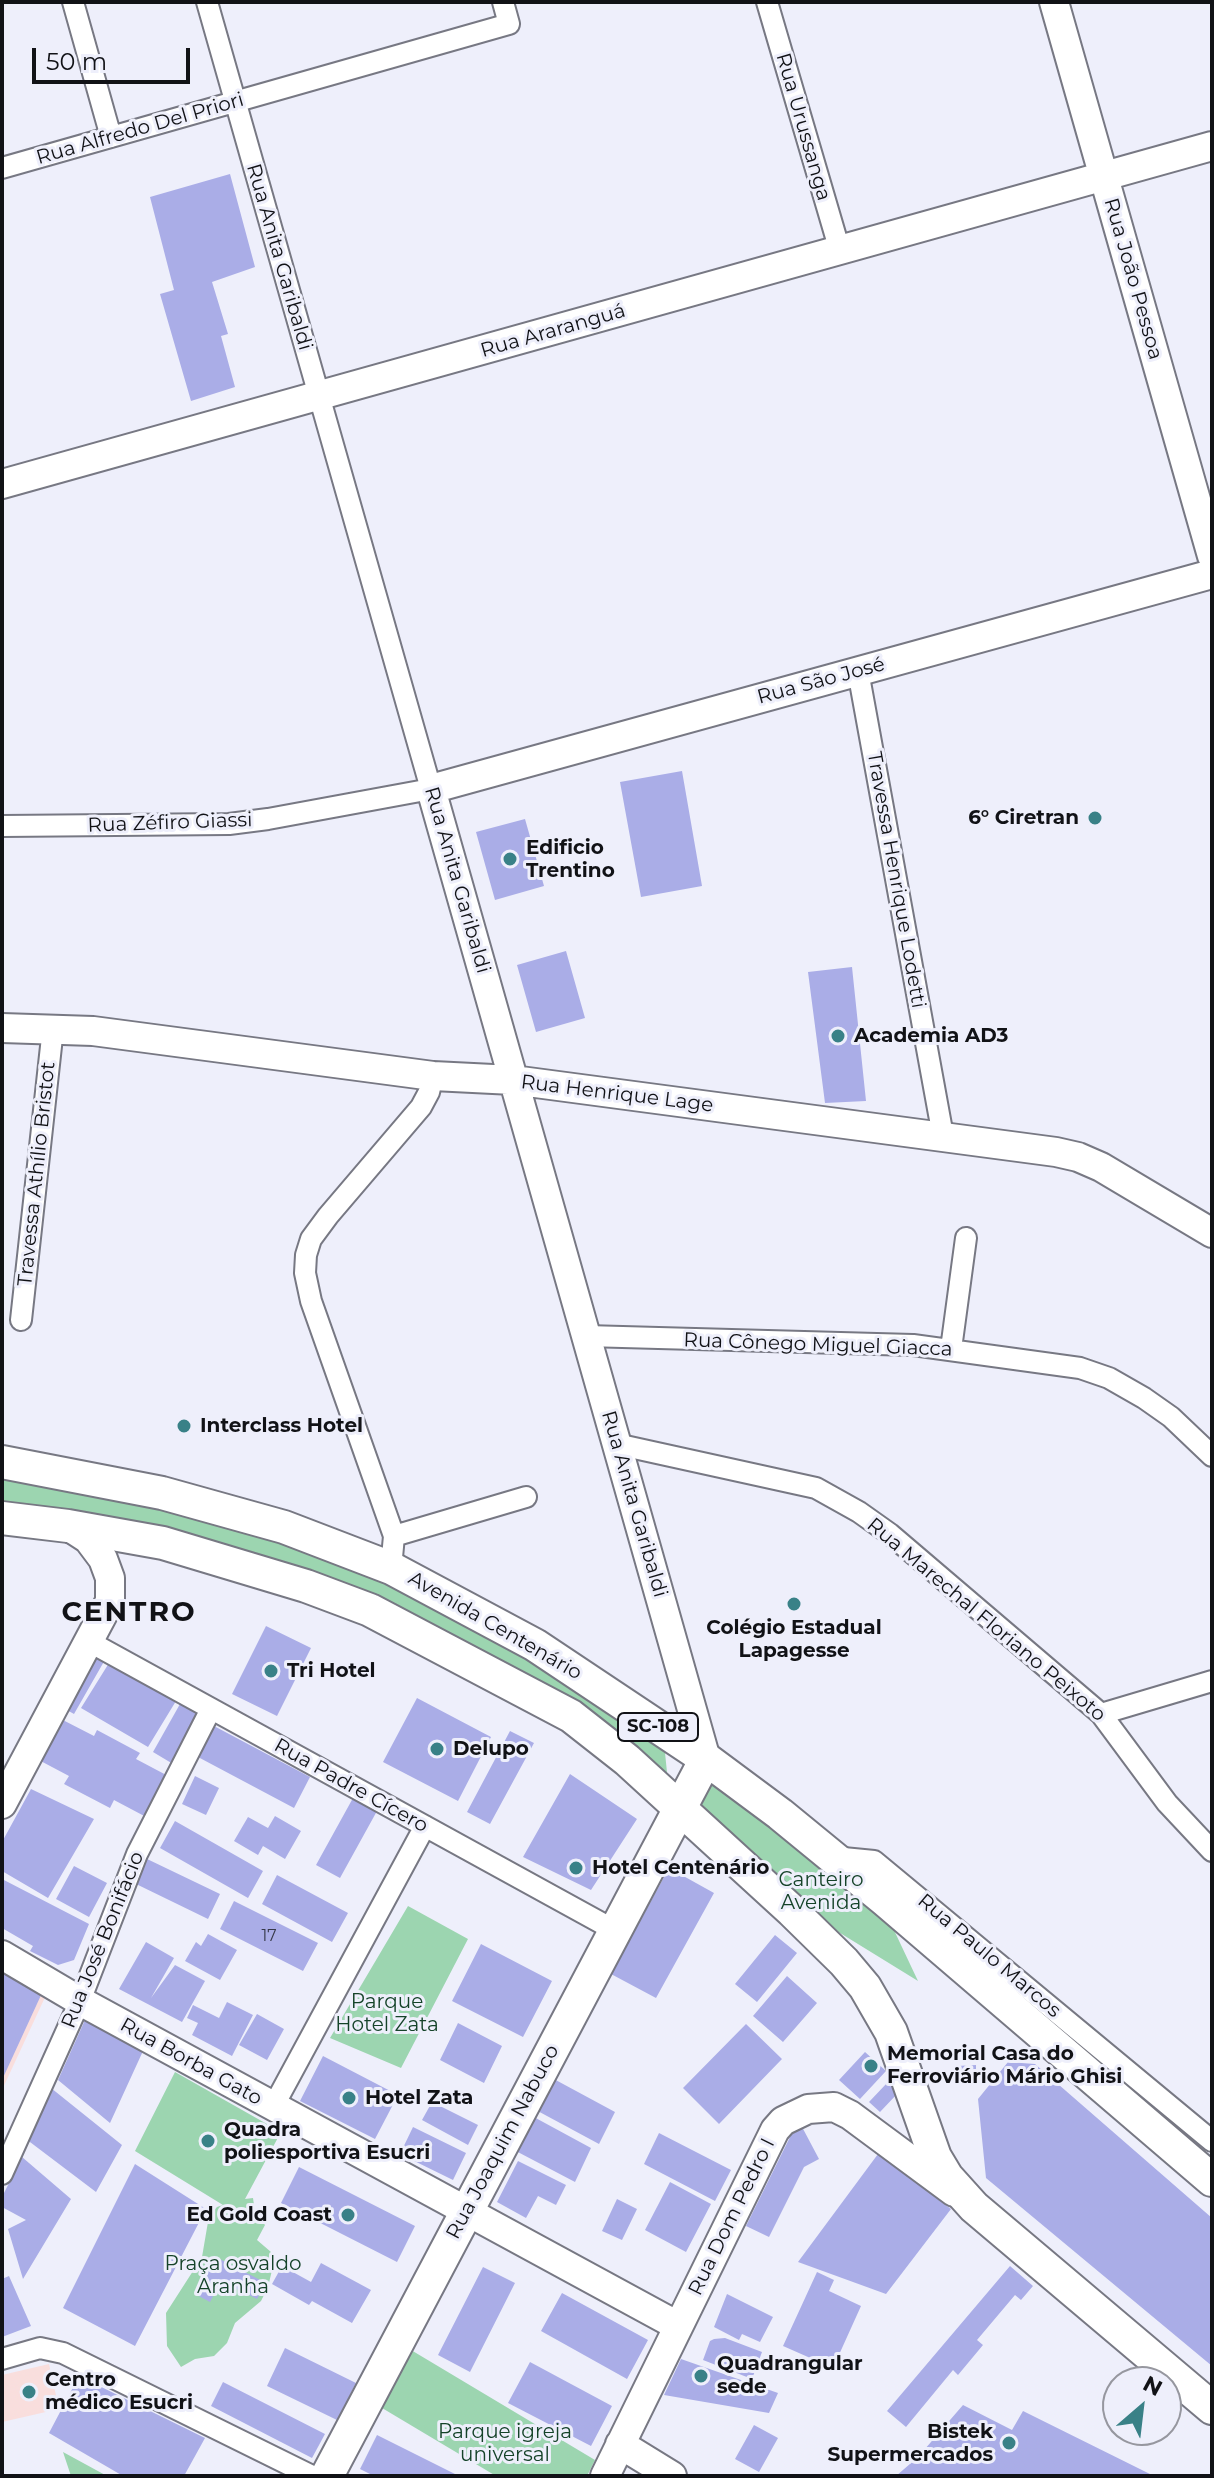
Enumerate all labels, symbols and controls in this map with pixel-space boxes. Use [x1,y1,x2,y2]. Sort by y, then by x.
scale bar [36,32,194,82]
text: 50 m [46,47,107,76]
street label: Rua Urussanga [770,50,836,204]
street label: Rua Alfredo Del Priori [33,88,247,170]
street label: Rua Anita Garibaldi [241,161,317,353]
street label: Rua João Pessoa [1098,195,1168,363]
street label: Rua Araranguá [478,299,628,363]
street label: Rua São José [755,652,887,710]
street label: Travessa Henrique Lodetti [862,750,930,1010]
street label: Rua Anita Garibaldi [419,784,495,976]
place label: 6° Ciretran [968,806,1079,830]
street label: Rua Zéfiro Giassi [87,808,253,838]
marker: 6° Ciretran [1086,809,1104,827]
place label: Edificio Trentino [526,836,615,883]
marker: Edificio Trentino [501,850,519,868]
place label: Academia AD3 [854,1024,1008,1048]
marker: Academia AD3 [829,1027,847,1045]
street label: Travessa Athílio Bristot [13,1061,61,1287]
street label: Rua Henrique Lage [519,1070,715,1118]
street label: Rua Cônego Miguel Giacca [683,1328,953,1362]
street label: Rua Anita Garibaldi [596,1408,672,1600]
place label: Interclass Hotel [200,1414,363,1438]
marker: Interclass Hotel [175,1417,193,1435]
street label: Rua Marechal Floriano Peixoto [862,1513,1110,1727]
street label: Avenida Centenário [404,1567,586,1685]
marker: Colégio Estadual Lapagesse [785,1595,803,1613]
district label: CENTRO [61,1596,197,1630]
place label: Colégio Estadual Lapagesse [706,1616,882,1663]
place label: Tri Hotel [287,1659,376,1683]
marker: Tri Hotel [262,1662,280,1680]
road number: SC-108 [618,1713,698,1741]
street label: Rua Padre Cícero [270,1734,432,1838]
place label: Delupo [453,1737,529,1761]
marker: Delupo [428,1740,446,1758]
street label: Rua José Bonifácio [57,1848,149,2032]
place label: Hotel Centenário [592,1856,769,1880]
marker: Hotel Centenário [567,1859,585,1877]
park label: Canteiro Avenida [779,1868,863,1915]
street label: Rua Paulo Marcos [913,1889,1065,2023]
house number: 17 [261,1926,277,1946]
park label: Parque Hotel Zata [335,1990,439,2037]
street label: Rua Borba Gato [116,2013,266,2111]
street label: Rua Joaquim Nabuco [442,2041,564,2243]
place label: Memorial Casa do Ferroviário Mário Ghisi [887,2042,1122,2089]
marker: Memorial Casa do Ferroviário Mário Ghisi [862,2057,880,2075]
place label: Hotel Zata [365,2086,473,2110]
marker: Hotel Zata [340,2089,358,2107]
place label: Quadra poliesportiva Esucri [224,2118,430,2165]
marker: Quadra poliesportiva Esucri [199,2132,217,2150]
street label: Rua Dom Pedro I [684,2135,780,2299]
place label: Ed Gold Coast [186,2203,332,2227]
marker: Ed Gold Coast [339,2206,357,2224]
park label: Praça osvaldo Aranha [164,2252,302,2299]
place label: Quadrangular sede [717,2352,863,2399]
north arrow [1102,2366,1182,2446]
marker: Quadrangular sede [692,2367,710,2385]
place label: Centro médico Esucri [45,2368,193,2415]
text: N [1138,2370,1167,2402]
marker: Centro médico Esucri [20,2383,38,2401]
park label: Parque igreja universal [438,2420,572,2467]
place label: Bistek Supermercados [828,2420,993,2467]
marker: Bistek Supermercados [1000,2434,1018,2452]

